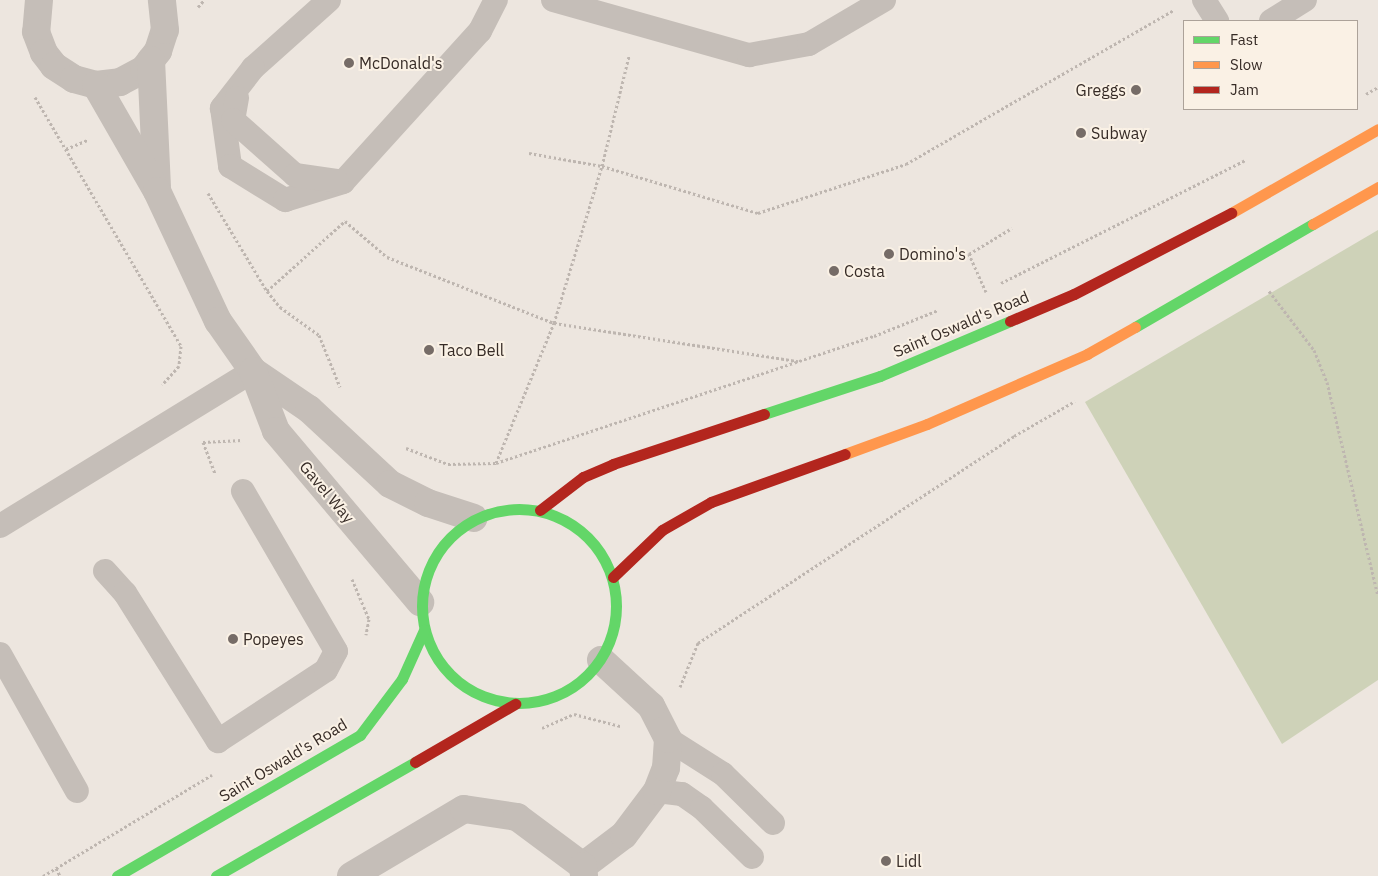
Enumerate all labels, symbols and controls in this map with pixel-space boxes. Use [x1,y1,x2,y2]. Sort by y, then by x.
legend [1183,20,1358,110]
text: Fast [1230,30,1258,49]
place label: McDonald's [359,53,443,73]
text: Slow [1230,55,1263,74]
marker: McDonald's [343,57,355,69]
place label: Greggs [1076,80,1126,100]
text: Jam [1230,80,1259,99]
marker: Greggs [1130,84,1142,96]
place label: Subway [1091,123,1147,143]
marker: Subway [1075,127,1087,139]
place label: Domino's [899,244,966,264]
marker: Domino's [883,248,895,260]
place label: Costa [844,261,885,281]
marker: Costa [828,265,840,277]
street label: Saint Oswald's Road [890,287,1032,361]
place label: Taco Bell [439,340,504,360]
marker: Taco Bell [423,344,435,356]
street label: Gavel Way [296,457,358,527]
place label: Popeyes [243,629,304,649]
marker: Popeyes [227,633,239,645]
street label: Saint Oswald's Road [216,714,350,806]
place label: Lidl [896,851,922,871]
marker: Lidl [880,855,892,867]

